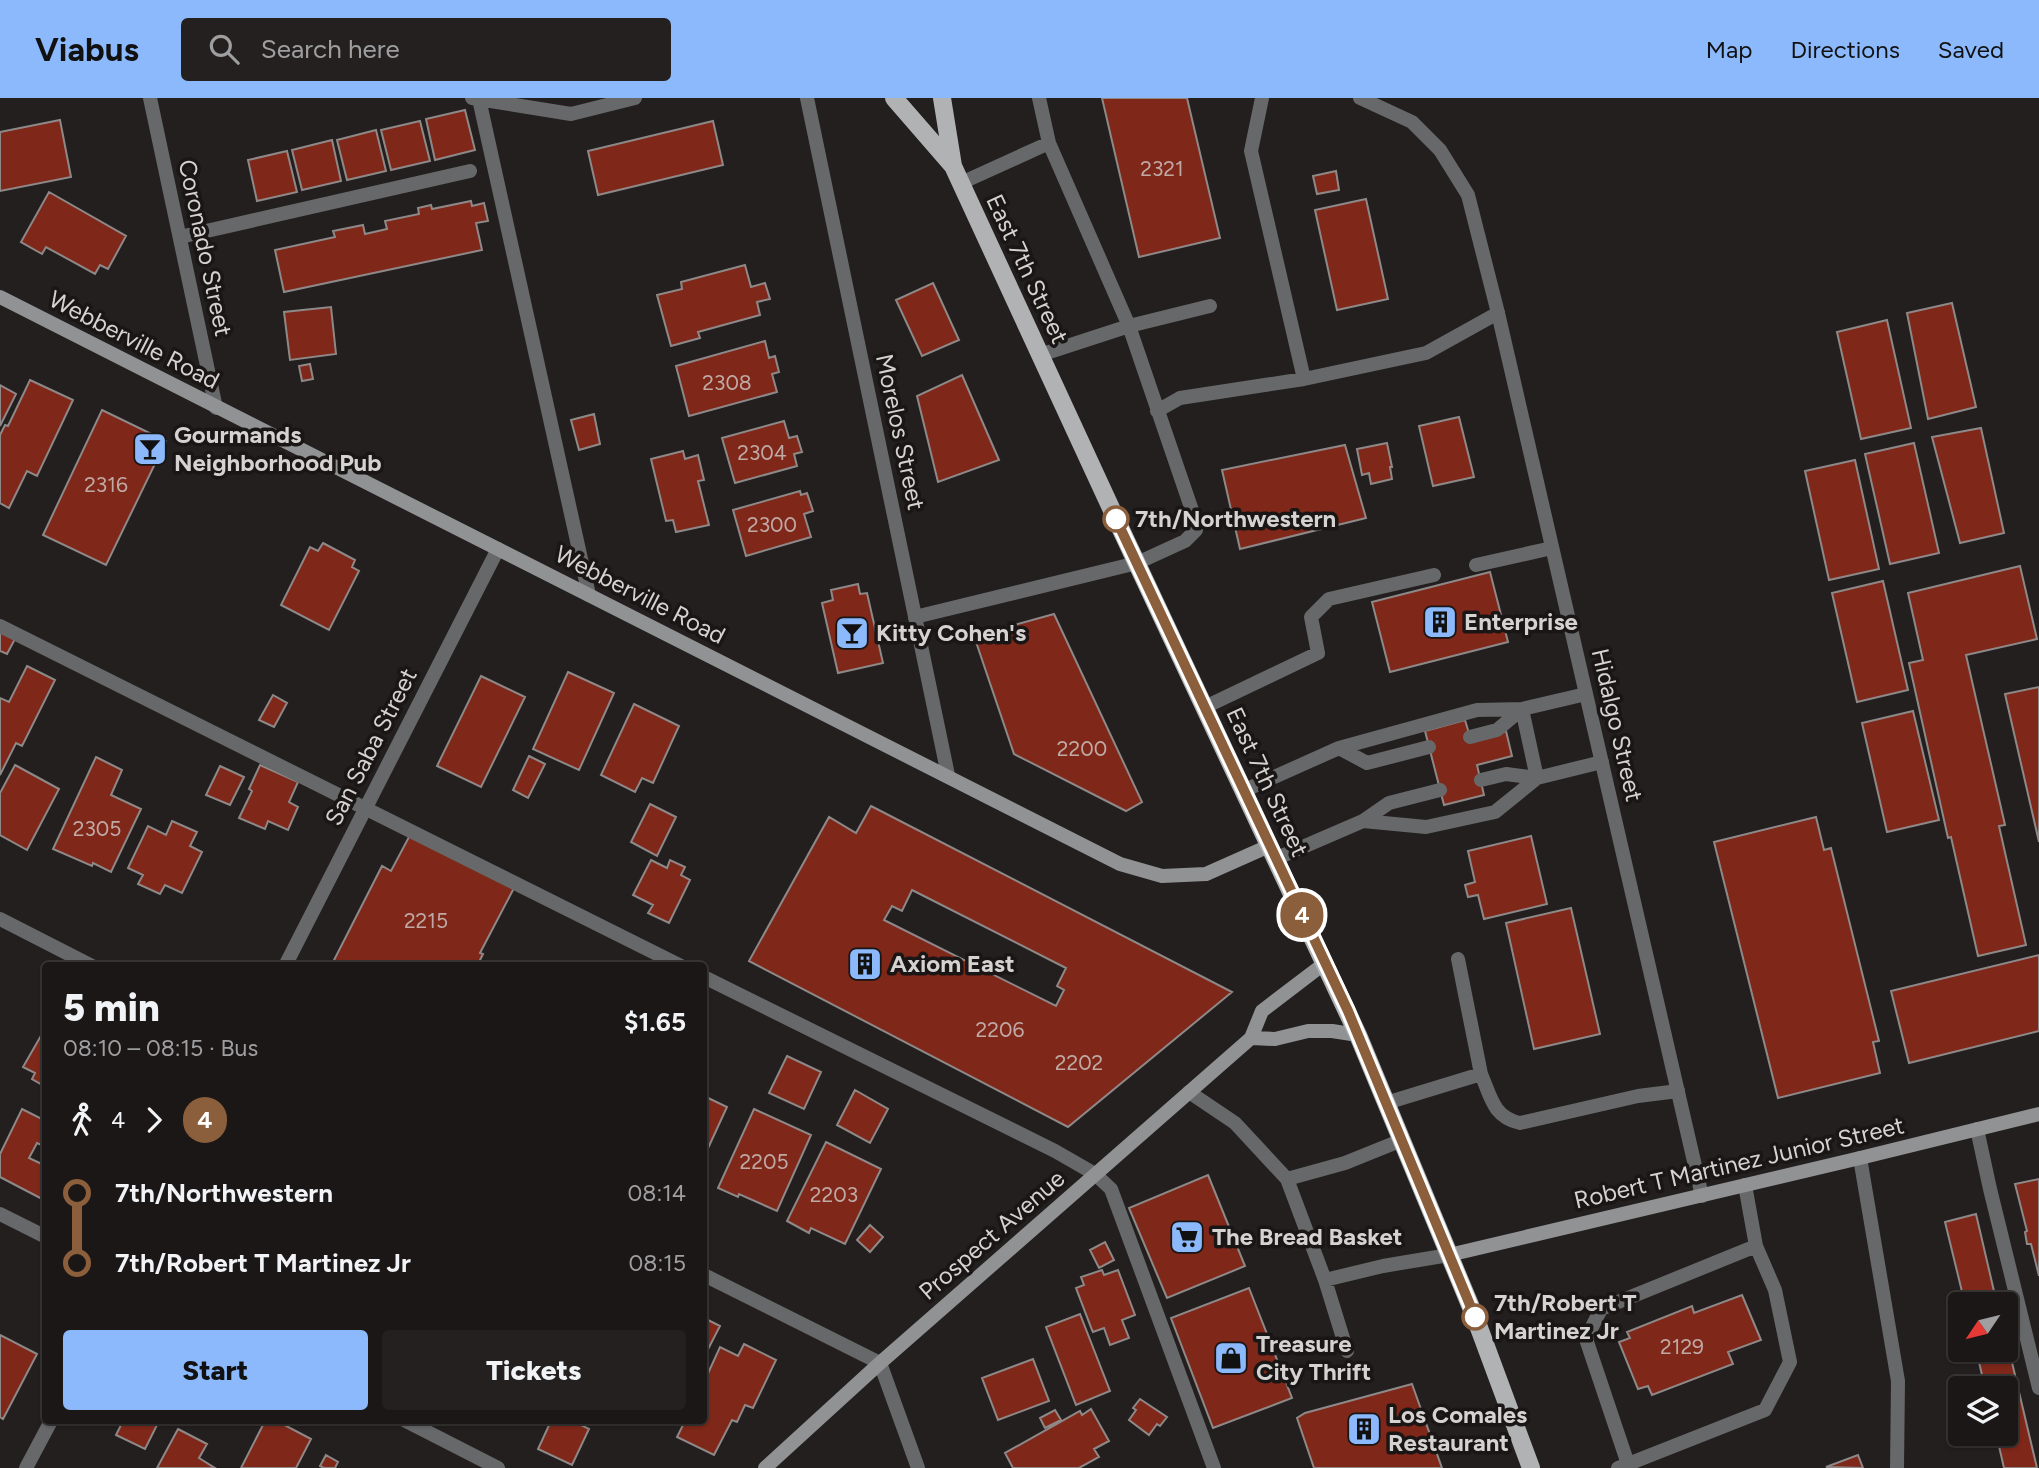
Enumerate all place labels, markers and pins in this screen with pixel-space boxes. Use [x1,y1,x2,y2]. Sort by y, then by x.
place label: Gourmands Neighborhood Pub [174,420,382,477]
bar icon: Gourmands Neighborhood Pub [131,430,169,468]
place label: 7th/Northwestern [1135,504,1336,533]
marker: 7th/Northwestern [1103,506,1129,532]
building icon: Enterprise [1421,603,1459,641]
place label: Enterprise [1464,607,1578,636]
bar icon: Kitty Cohen's [833,614,871,652]
place label: Kitty Cohen's [876,618,1026,647]
building icon: Axiom East [846,945,884,983]
place label: Axiom East [890,949,1015,978]
supermarket icon: The Bread Basket [1168,1218,1206,1256]
place label: The Bread Basket [1212,1222,1402,1251]
place label: 7th/Robert T Martinez Jr [1494,1288,1637,1345]
marker: 7th/Robert T Martinez Jr [1462,1304,1488,1330]
place label: Treasure City Thrift [1256,1329,1371,1386]
shop icon: Treasure City Thrift [1212,1339,1250,1377]
place label: Los Comales Restaurant [1388,1400,1527,1457]
building icon: Los Comales Restaurant [1345,1410,1383,1448]

